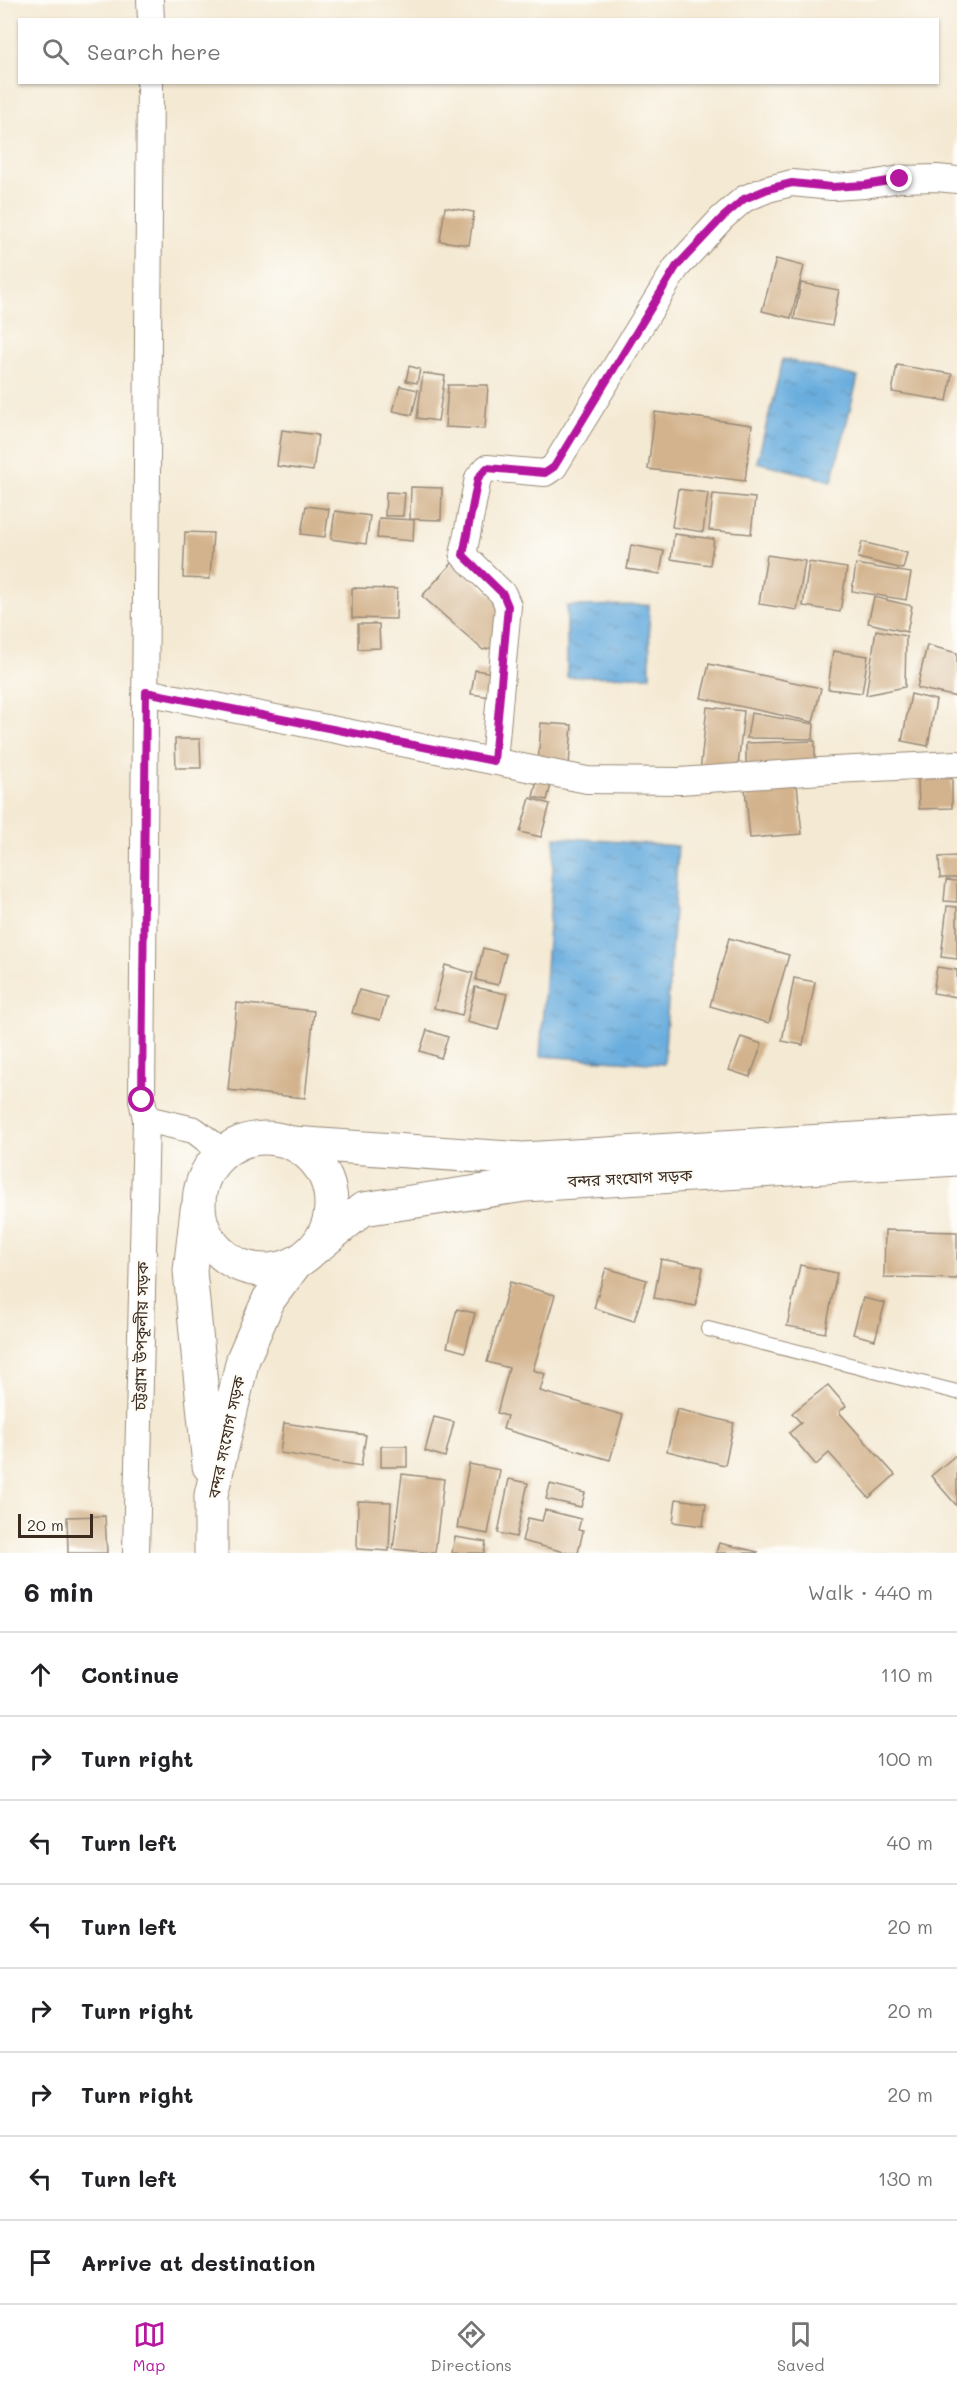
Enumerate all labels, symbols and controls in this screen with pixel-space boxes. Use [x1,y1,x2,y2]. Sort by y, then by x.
search box [18,18,939,84]
icon: search [39,35,72,68]
text: Search here [87,37,221,66]
route end [886,165,912,191]
route start [128,1086,154,1112]
street label: বন্দর সংযোগ সড়ক [566,1164,694,1191]
street label: চট্টগ্রাম উপকূলীয় সড়ক [129,1260,152,1412]
street label: বন্দর সংযোগ সড়ক [202,1373,249,1501]
scale bar [18,1511,93,1538]
text: 20 m [27,1514,64,1535]
text: 6 min [24,1575,93,1609]
text: Walk · 440 m [808,1579,933,1605]
icon: ahead [24,1658,57,1691]
text: Continue [81,1660,179,1689]
text: 110 m [880,1661,933,1687]
icon: right [24,1742,57,1775]
text: Turn right [81,1744,193,1773]
text: 100 m [877,1745,933,1771]
icon: left [24,1826,57,1859]
text: Turn left [81,1828,177,1857]
text: 40 m [887,1829,933,1855]
icon: left [24,1910,57,1943]
text: Turn left [81,1912,177,1941]
text: 20 m [887,1913,933,1939]
icon: right [24,1994,57,2027]
text: Turn right [81,1996,193,2025]
text: 20 m [887,1997,933,2023]
icon: right [24,2078,57,2111]
text: Turn right [81,2080,193,2109]
text: 20 m [887,2081,933,2107]
icon: left [24,2162,57,2195]
text: Turn left [81,2164,177,2193]
text: 130 m [878,2165,933,2191]
icon: arrive [24,2246,57,2279]
text: Arrive at destination [81,2248,316,2277]
tab: Map [133,2318,166,2375]
tab: Directions [431,2318,512,2375]
tab: Saved [777,2318,824,2375]

